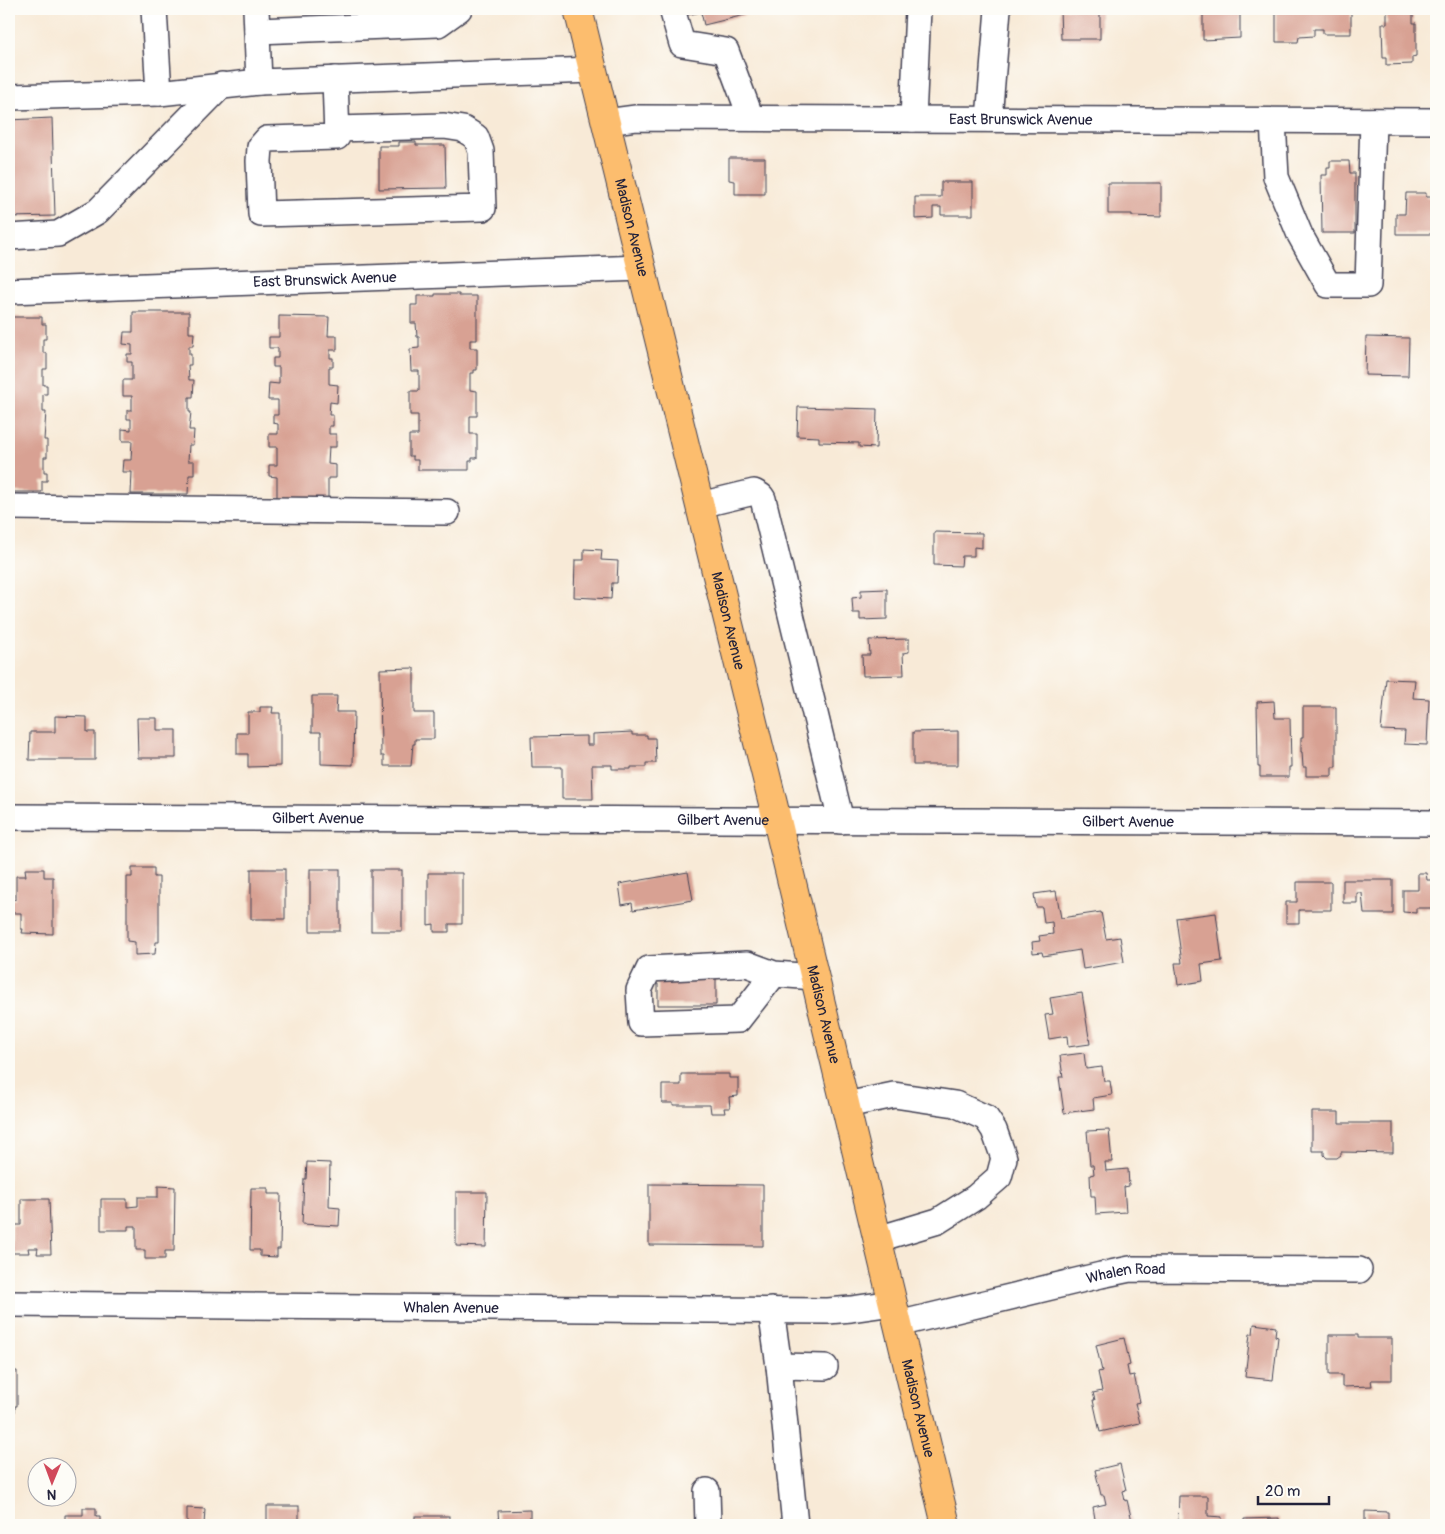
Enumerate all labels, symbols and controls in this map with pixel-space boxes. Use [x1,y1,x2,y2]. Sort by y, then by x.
street label: East Brunswick Avenue [949,110,1093,129]
street label: Madison Avenue [610,177,653,279]
street label: East Brunswick Avenue [253,267,397,292]
street label: Madison Avenue [707,570,749,672]
street label: Gilbert Avenue [272,809,365,828]
street label: Gilbert Avenue [677,810,770,830]
street label: Gilbert Avenue [1082,812,1175,831]
street label: Madison Avenue [803,963,845,1066]
street label: Whalen Road [1084,1259,1166,1288]
street label: Whalen Avenue [403,1298,499,1318]
street label: Madison Avenue [897,1357,939,1460]
north arrow [28,1456,78,1506]
scale bar [1258,1474,1329,1506]
text: 20 m [1265,1482,1300,1501]
text: N [47,1486,57,1503]

